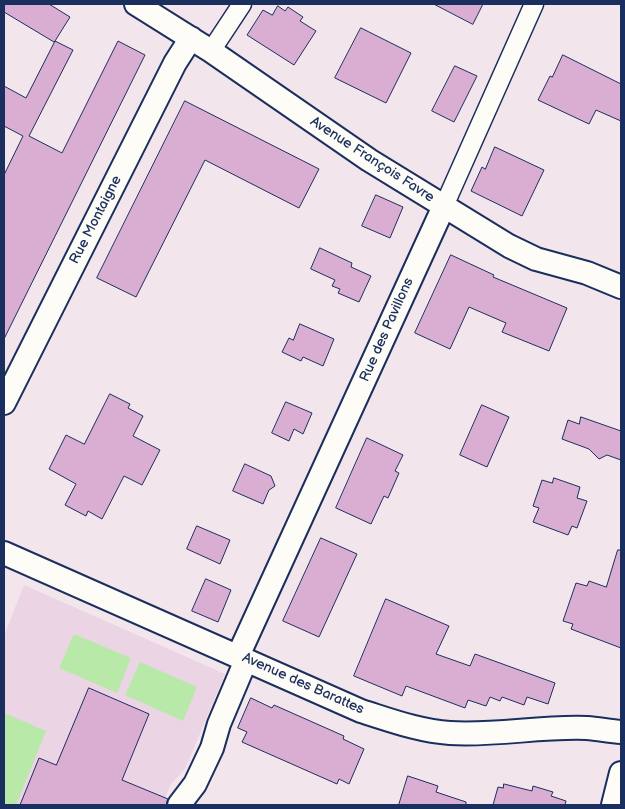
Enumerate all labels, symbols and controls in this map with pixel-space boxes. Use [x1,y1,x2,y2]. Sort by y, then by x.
street label: Avenue François Favre [307,114,437,206]
street label: Rue Montaigne [66,173,126,267]
street label: Rue des Pavillons [357,275,417,385]
street label: Avenue des Barattes [240,650,366,718]

